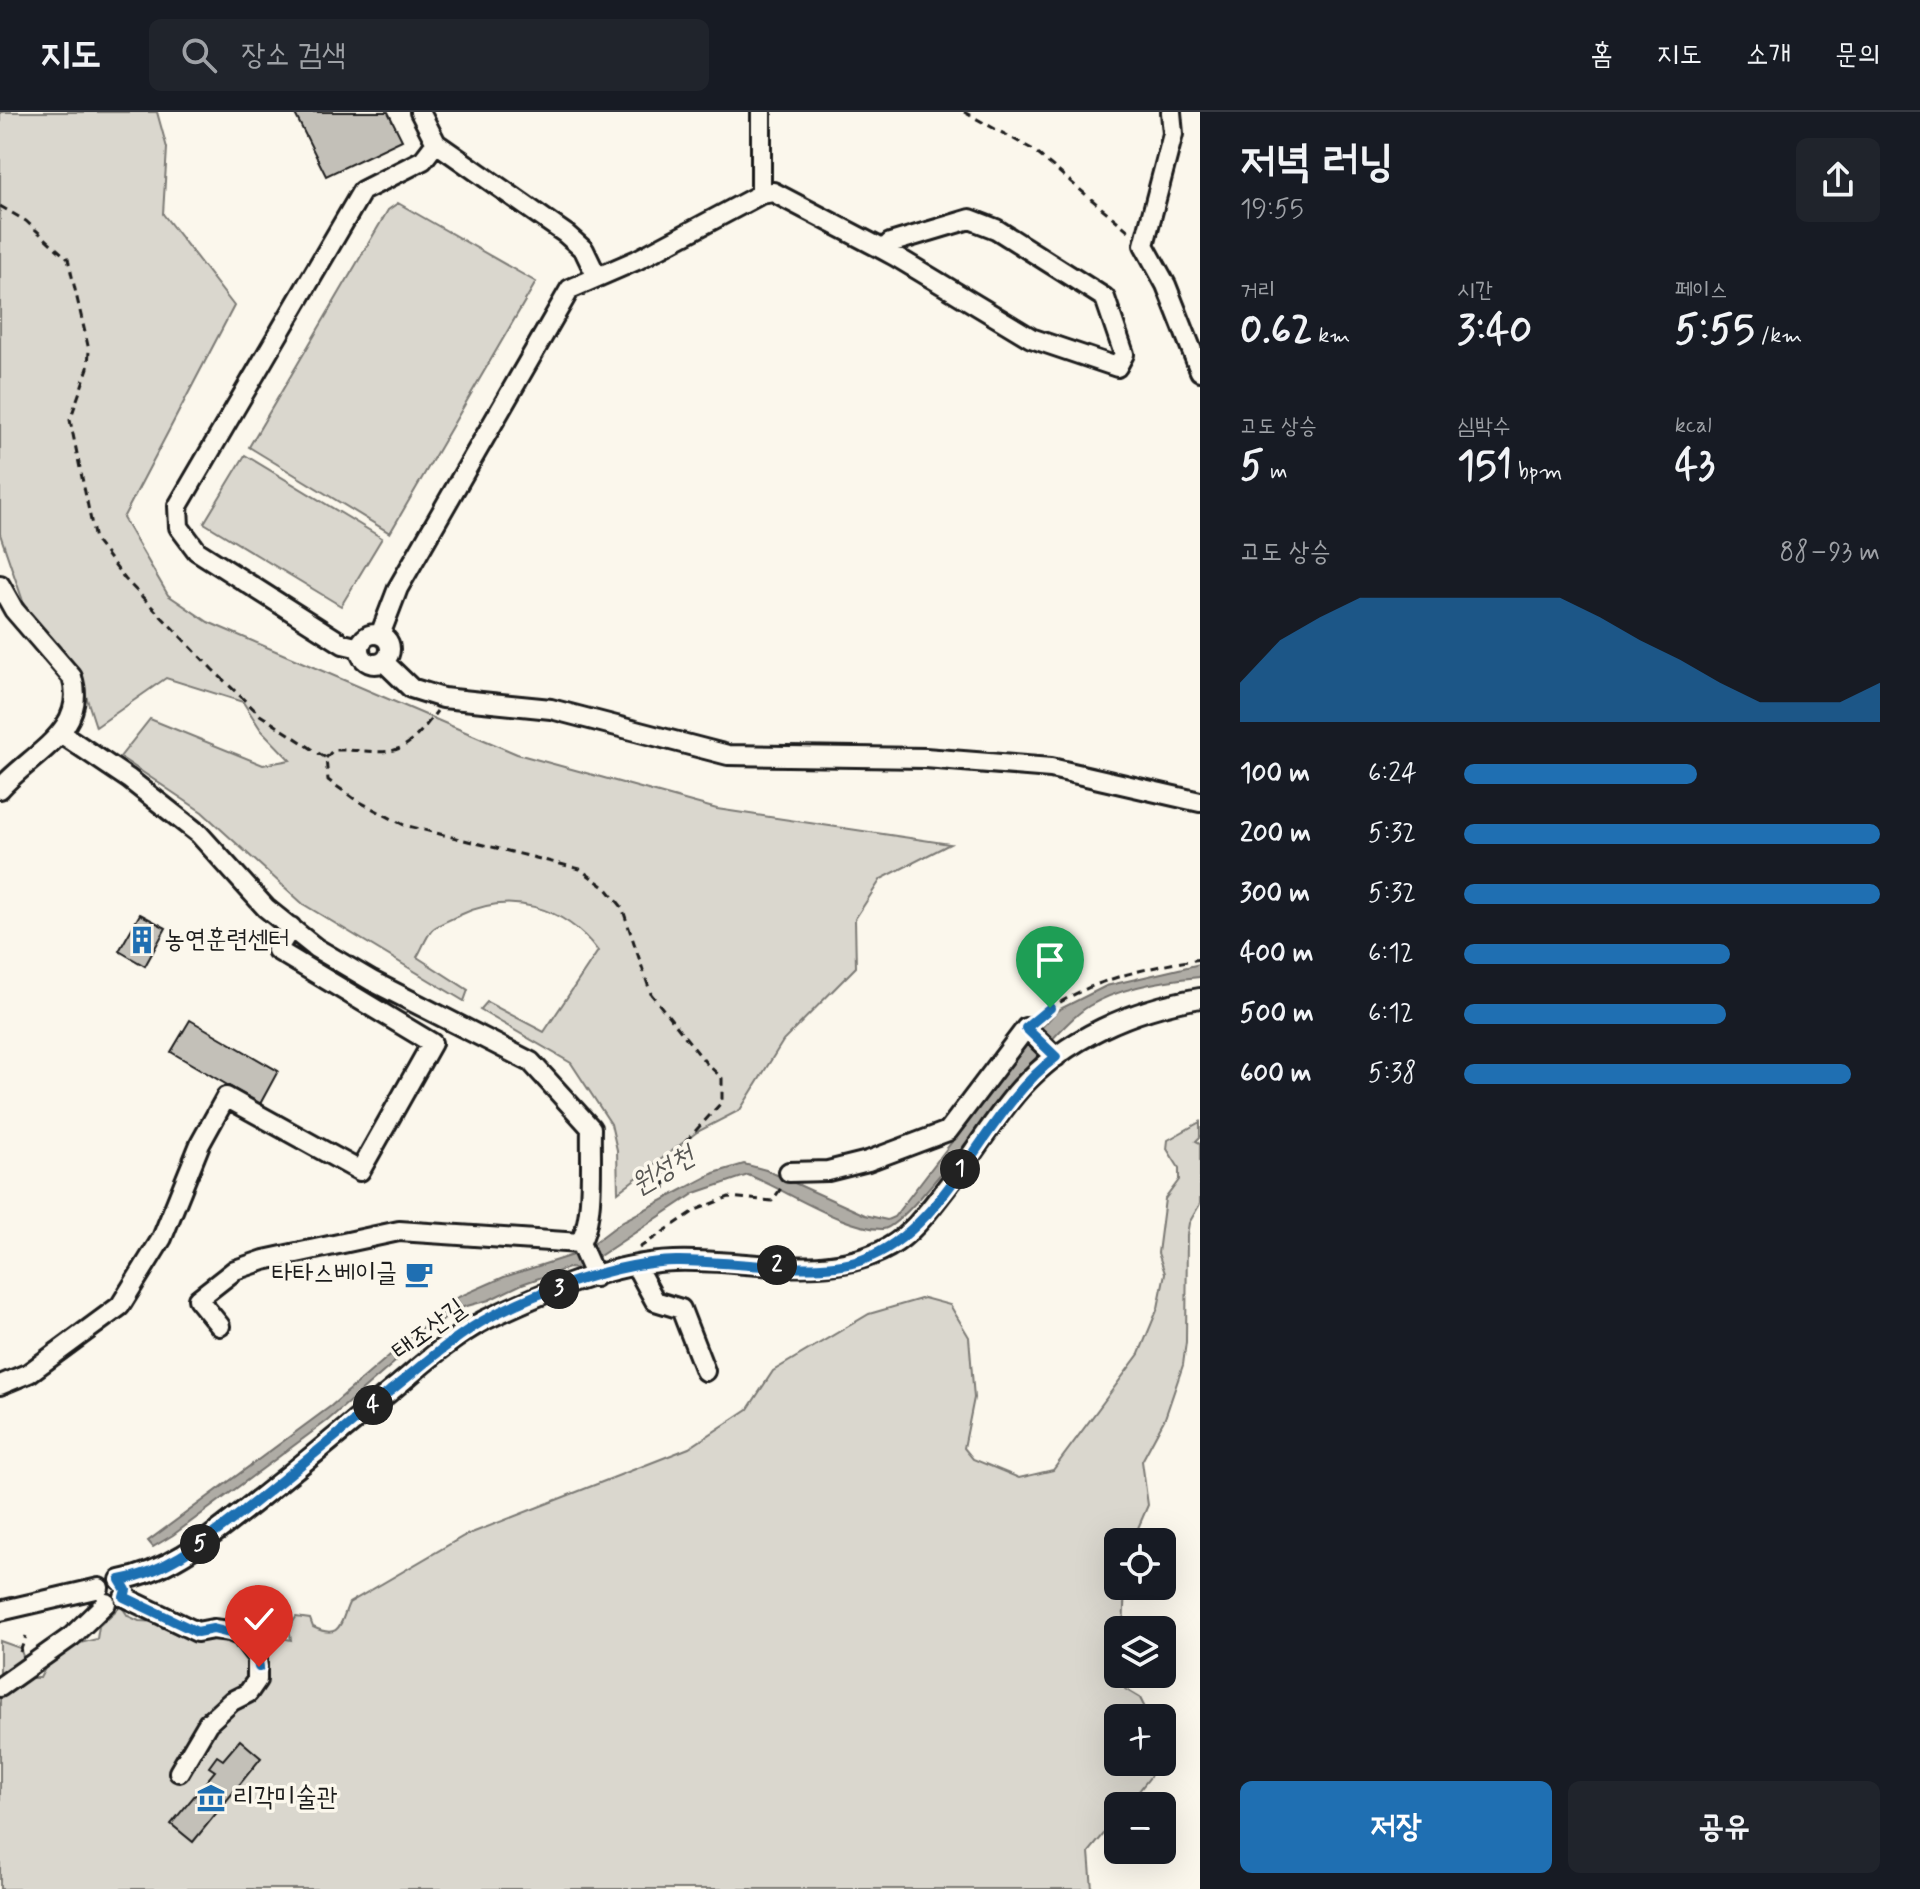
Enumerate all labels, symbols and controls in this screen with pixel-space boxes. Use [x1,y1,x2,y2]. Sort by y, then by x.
search box [149,19,709,91]
text: 지도 [40,31,101,80]
icon: search [177,33,221,77]
text: 장소 검색 [241,36,346,75]
text: 홈 [1590,37,1613,74]
text: 지도 [1657,37,1702,74]
text: 소개 [1746,37,1791,74]
text: 문의 [1835,37,1880,74]
text: 저녁 러닝 [1240,134,1394,192]
button: share [1796,138,1880,222]
text: 19:55 [1240,193,1304,227]
text: 거리 [1240,277,1275,305]
text: 시간 [1457,277,1493,305]
text: 페이스 [1675,277,1728,305]
text: 0.62 [1240,305,1312,357]
text: 3:40 [1457,305,1532,357]
text: 5:55 [1675,305,1755,357]
text: km [1312,322,1350,350]
text: /km [1755,322,1802,350]
text: kcal [1675,412,1712,440]
text: 고도 상승 [1240,413,1317,441]
text: 심박수 [1457,413,1510,441]
text: 43 [1675,440,1715,492]
text: 5 [1240,441,1264,493]
text: 151 [1457,441,1512,493]
text: m [1264,458,1287,486]
text: bpm [1512,458,1562,486]
text: 고도 상승 [1240,536,1331,570]
text: 88–93 m [1780,536,1880,570]
text: 100 m [1240,757,1310,791]
text: 6:24 [1368,757,1417,791]
text: 200 m [1240,817,1311,851]
text: 5:32 [1368,817,1416,851]
text: 300 m [1240,877,1310,911]
text: 5:32 [1368,877,1416,911]
place label: 농연훈련센터 [164,923,290,957]
building icon: 농연훈련센터 [127,925,157,955]
pin [1016,926,1084,1008]
text: 400 m [1240,937,1313,971]
text: 6:12 [1368,937,1414,971]
icon: arrive [1028,938,1072,982]
text: 500 m [1240,997,1314,1031]
text: 6:12 [1368,997,1414,1031]
text: 600 m [1240,1057,1312,1091]
text: 5:38 [1368,1057,1417,1091]
water label: 원성천 [624,1137,704,1204]
pin: 1 [940,1149,980,1189]
text: 1 [955,1155,965,1183]
pin: 2 [757,1245,797,1285]
text: 2 [772,1251,782,1279]
place label: 타타스베이글 [271,1257,397,1291]
cafe icon: 타타스베이글 [404,1259,434,1289]
pin: 3 [539,1269,579,1309]
text: 3 [554,1275,564,1303]
street label: 태조산길 [385,1292,473,1368]
pin: 4 [353,1385,393,1425]
text: 4 [367,1391,379,1419]
pin: 5 [180,1524,220,1564]
map controls [1104,1528,1176,1864]
button: locate [1104,1528,1176,1600]
text: 5 [193,1530,207,1558]
pin [225,1585,293,1667]
icon: check [237,1597,281,1641]
button: layers [1104,1616,1176,1688]
button: + [1104,1704,1176,1776]
place label: 리각미술관 [233,1781,338,1815]
button: 저장 [1240,1781,1552,1873]
button: 공유 [1568,1781,1880,1873]
museum icon: 리각미술관 [196,1783,226,1813]
button: − [1104,1792,1176,1864]

